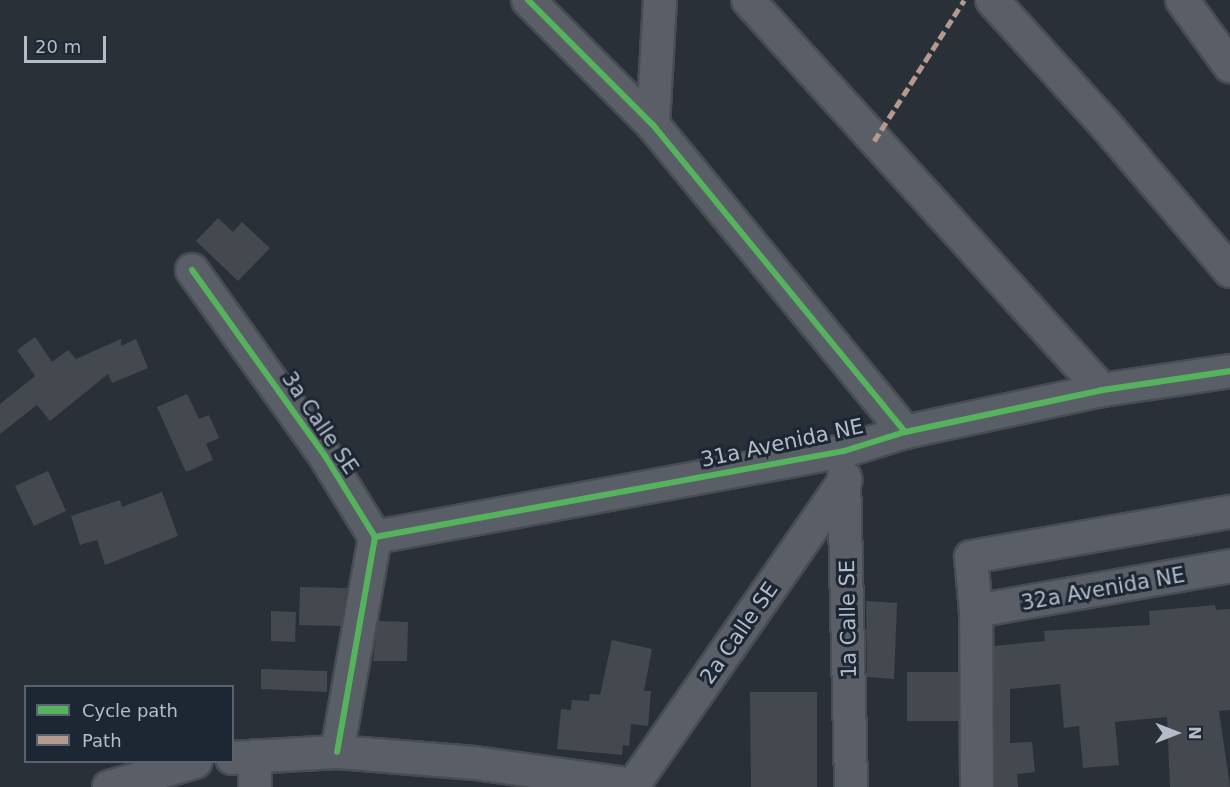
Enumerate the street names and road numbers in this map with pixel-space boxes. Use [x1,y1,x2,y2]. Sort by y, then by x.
street label: 3a Calle SE [276,367,364,479]
street label: 31a Avenida NE [698,413,866,473]
street label: 1a Calle SE [834,560,862,678]
street label: 32a Avenida NE [1019,562,1187,616]
street label: 2a Calle SE [695,577,783,689]

